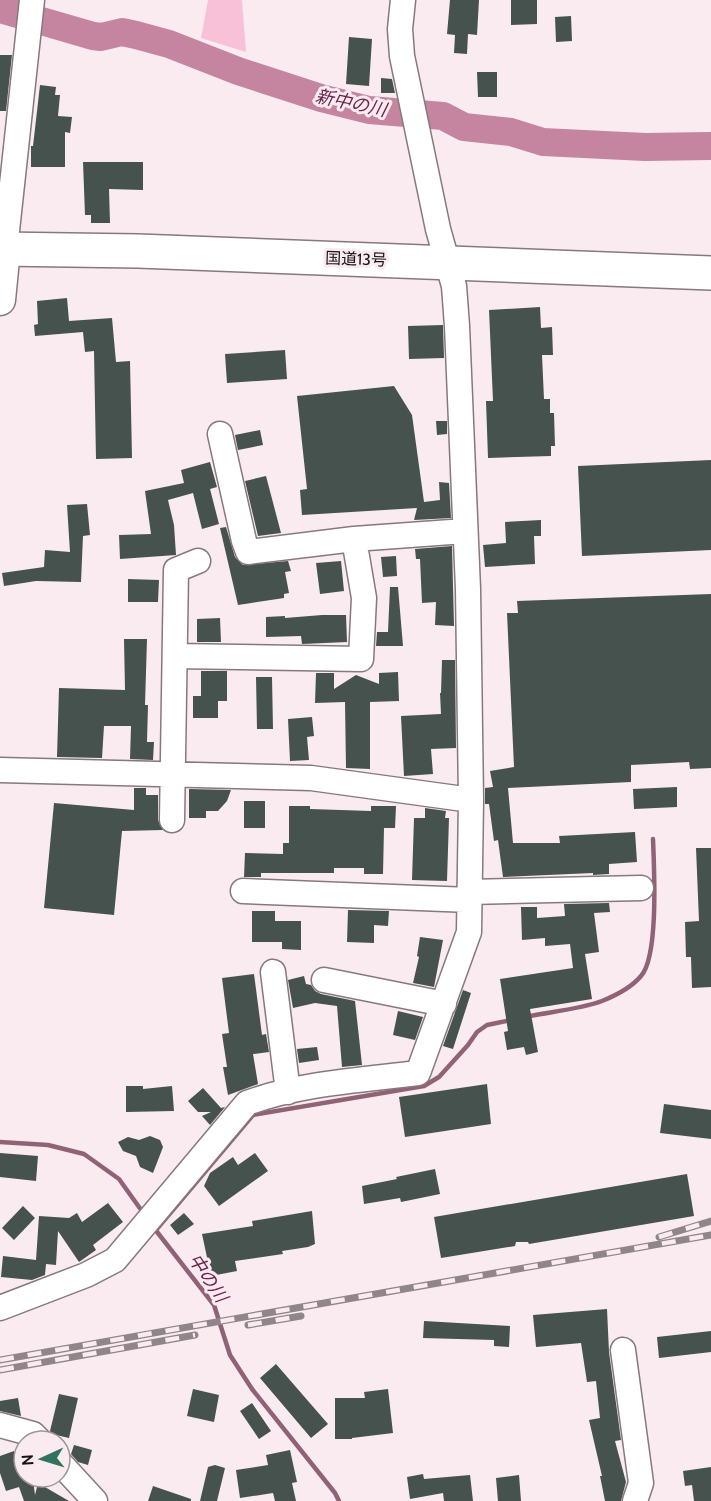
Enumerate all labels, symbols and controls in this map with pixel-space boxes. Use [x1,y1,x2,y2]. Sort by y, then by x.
water label: 新中の川 [313,85,390,122]
street label: 国道13号 [325,248,387,270]
water label: 中の川 [184,1249,233,1308]
north arrow [12,1429,72,1489]
text: N [18,1454,37,1466]

